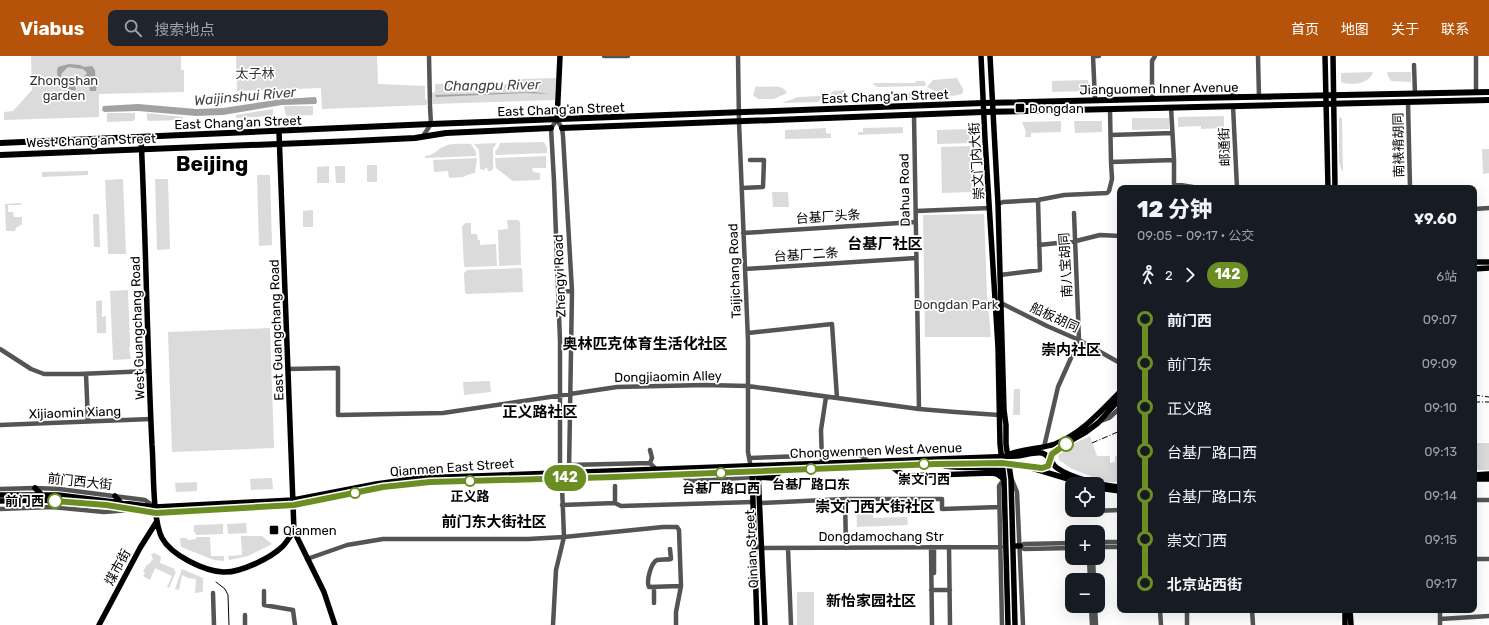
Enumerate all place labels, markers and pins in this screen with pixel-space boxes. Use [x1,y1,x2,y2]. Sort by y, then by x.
place label: Dongdan [1029,101,1084,117]
marker: Dongdan [1014,102,1026,114]
unlabelled marker [1058,436,1074,452]
marker: 崇文门西 [918,458,930,470]
marker: 台基厂路口东 [805,463,817,475]
marker: 台基厂路口西 [715,467,727,479]
place label: 崇文门西 [898,472,950,487]
marker: 正义路 [464,475,476,487]
place label: 台基厂路口东 [772,477,850,492]
place label: 台基厂路口西 [682,481,760,496]
unlabelled marker [349,487,361,499]
place label: 正义路 [450,489,490,504]
marker: 前门西 [47,493,63,509]
place label: 前门西 [5,494,44,509]
place label: Qianmen [283,523,337,538]
marker: Qianmen [268,524,280,536]

